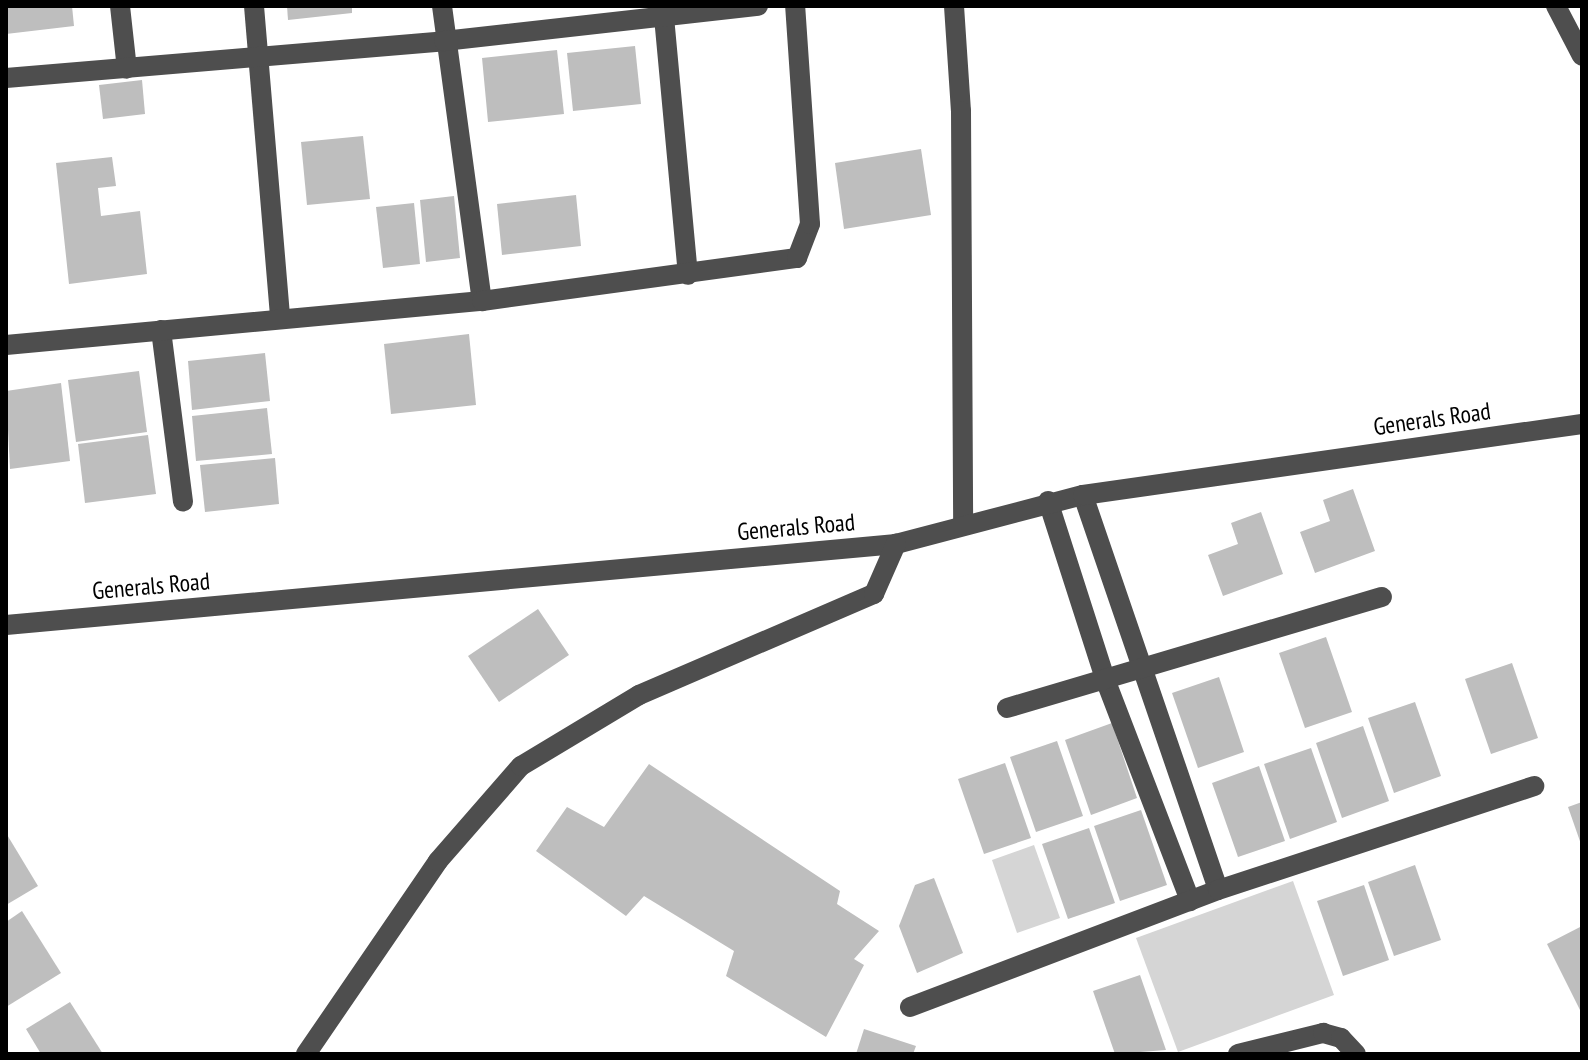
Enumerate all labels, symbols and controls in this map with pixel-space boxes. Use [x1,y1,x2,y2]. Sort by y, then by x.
street label: Generals Road [1372,397,1492,441]
street label: Generals Road [736,508,856,546]
street label: Generals Road [91,567,211,605]

